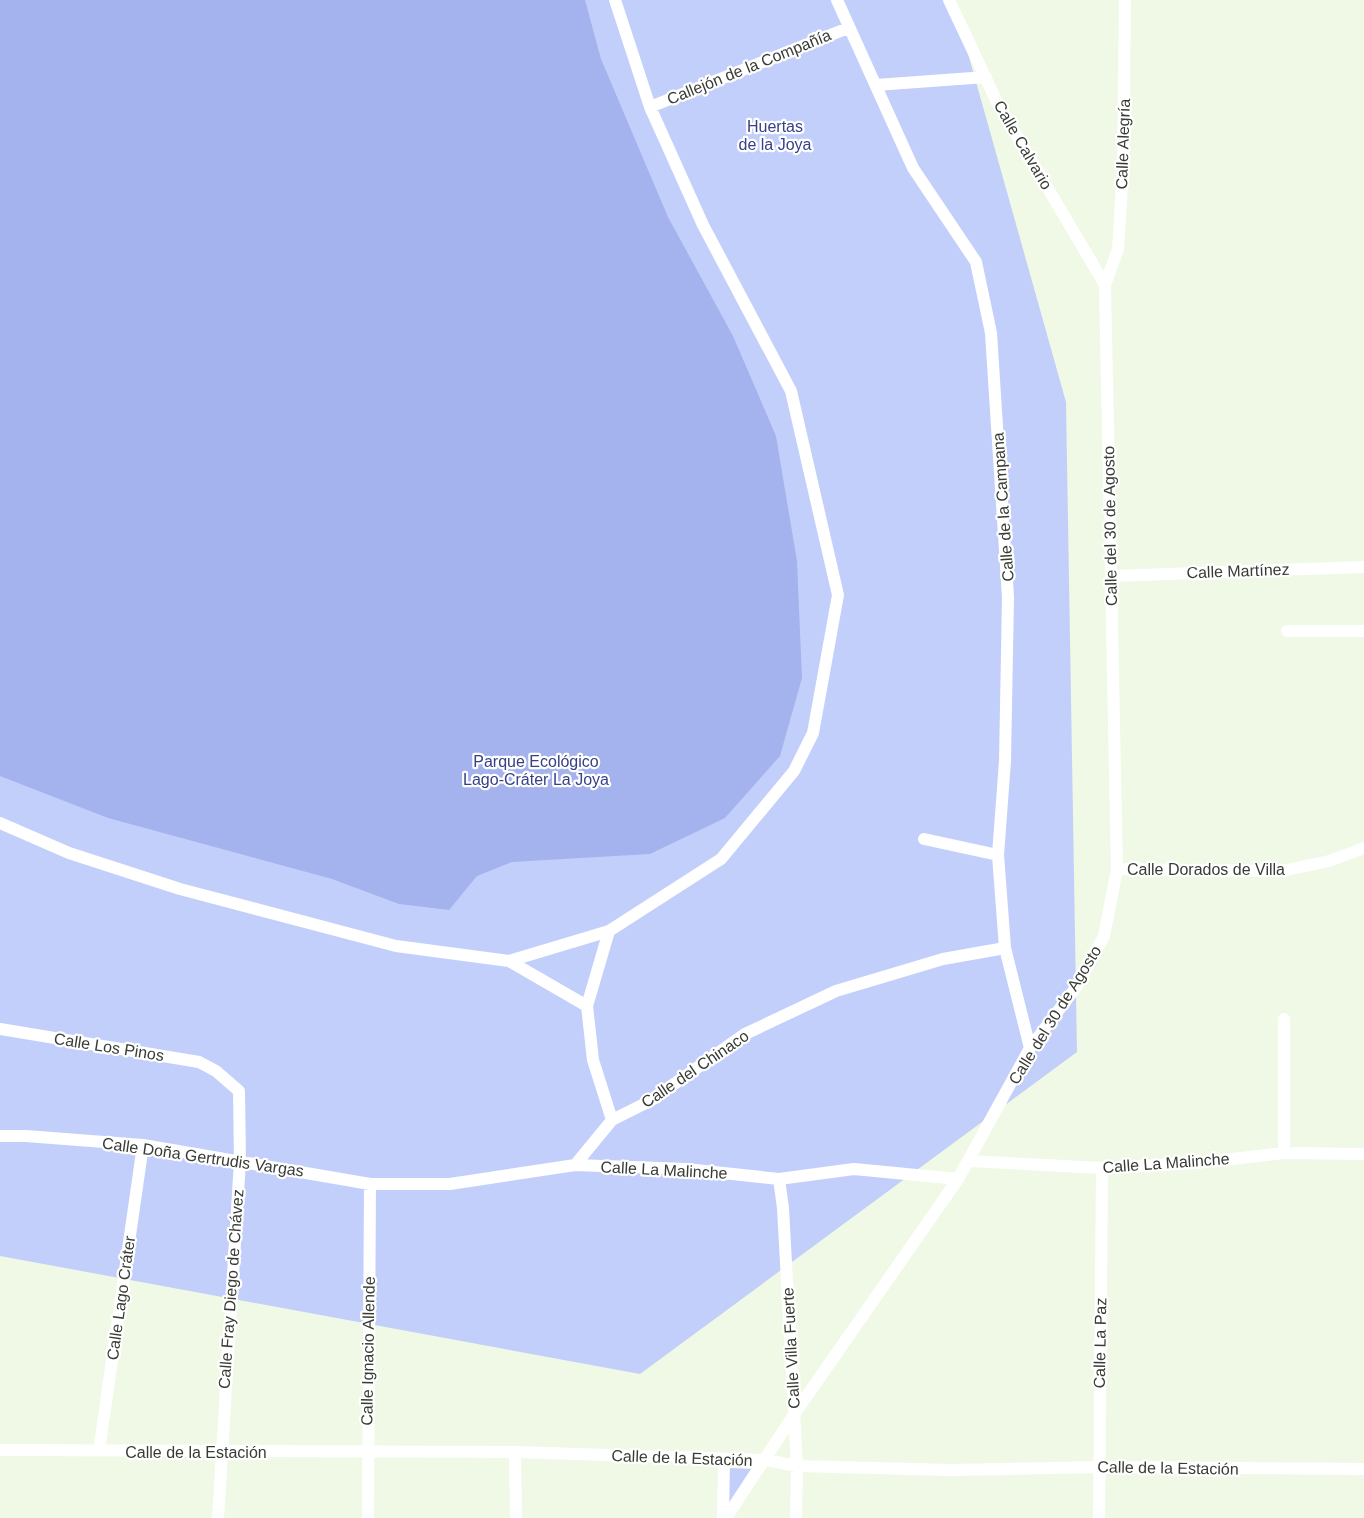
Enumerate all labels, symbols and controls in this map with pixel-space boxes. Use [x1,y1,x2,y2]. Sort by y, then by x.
street label: Callejón de la Compañía [665,26,834,108]
street label: Calle Calvario [991,98,1055,192]
street label: Calle Alegría [1113,98,1133,190]
park label: Huertas de la Joya [739,118,812,153]
street label: Calle de la Campana [989,432,1017,582]
street label: Calle del 30 de Agosto [1100,446,1120,606]
street label: Calle Martínez [1186,561,1290,581]
park label: Parque Ecológico Lago-Cráter La Joya [463,753,609,788]
street label: Calle Dorados de Villa [1127,861,1285,878]
street label: Calle del 30 de Agosto [1005,943,1105,1087]
street label: Calle del Chinaco [638,1027,752,1111]
street label: Calle Los Pinos [53,1030,165,1064]
street label: Calle Doña Gertrudis Vargas [101,1134,305,1180]
street label: Calle La Malinche [1102,1150,1230,1176]
street label: Calle La Malinche [600,1158,728,1182]
street label: Calle Fray Diego de Chávez [216,1189,246,1389]
street label: Calle Lago Cráter [104,1234,138,1361]
street label: Calle Ignacio Allende [358,1276,378,1426]
street label: Calle Villa Fuerte [779,1287,803,1409]
street label: Calle La Paz [1091,1297,1109,1389]
street label: Calle de la Estación [125,1444,267,1461]
street label: Calle de la Estación [611,1447,753,1469]
street label: Calle de la Estación [1097,1458,1239,1478]

